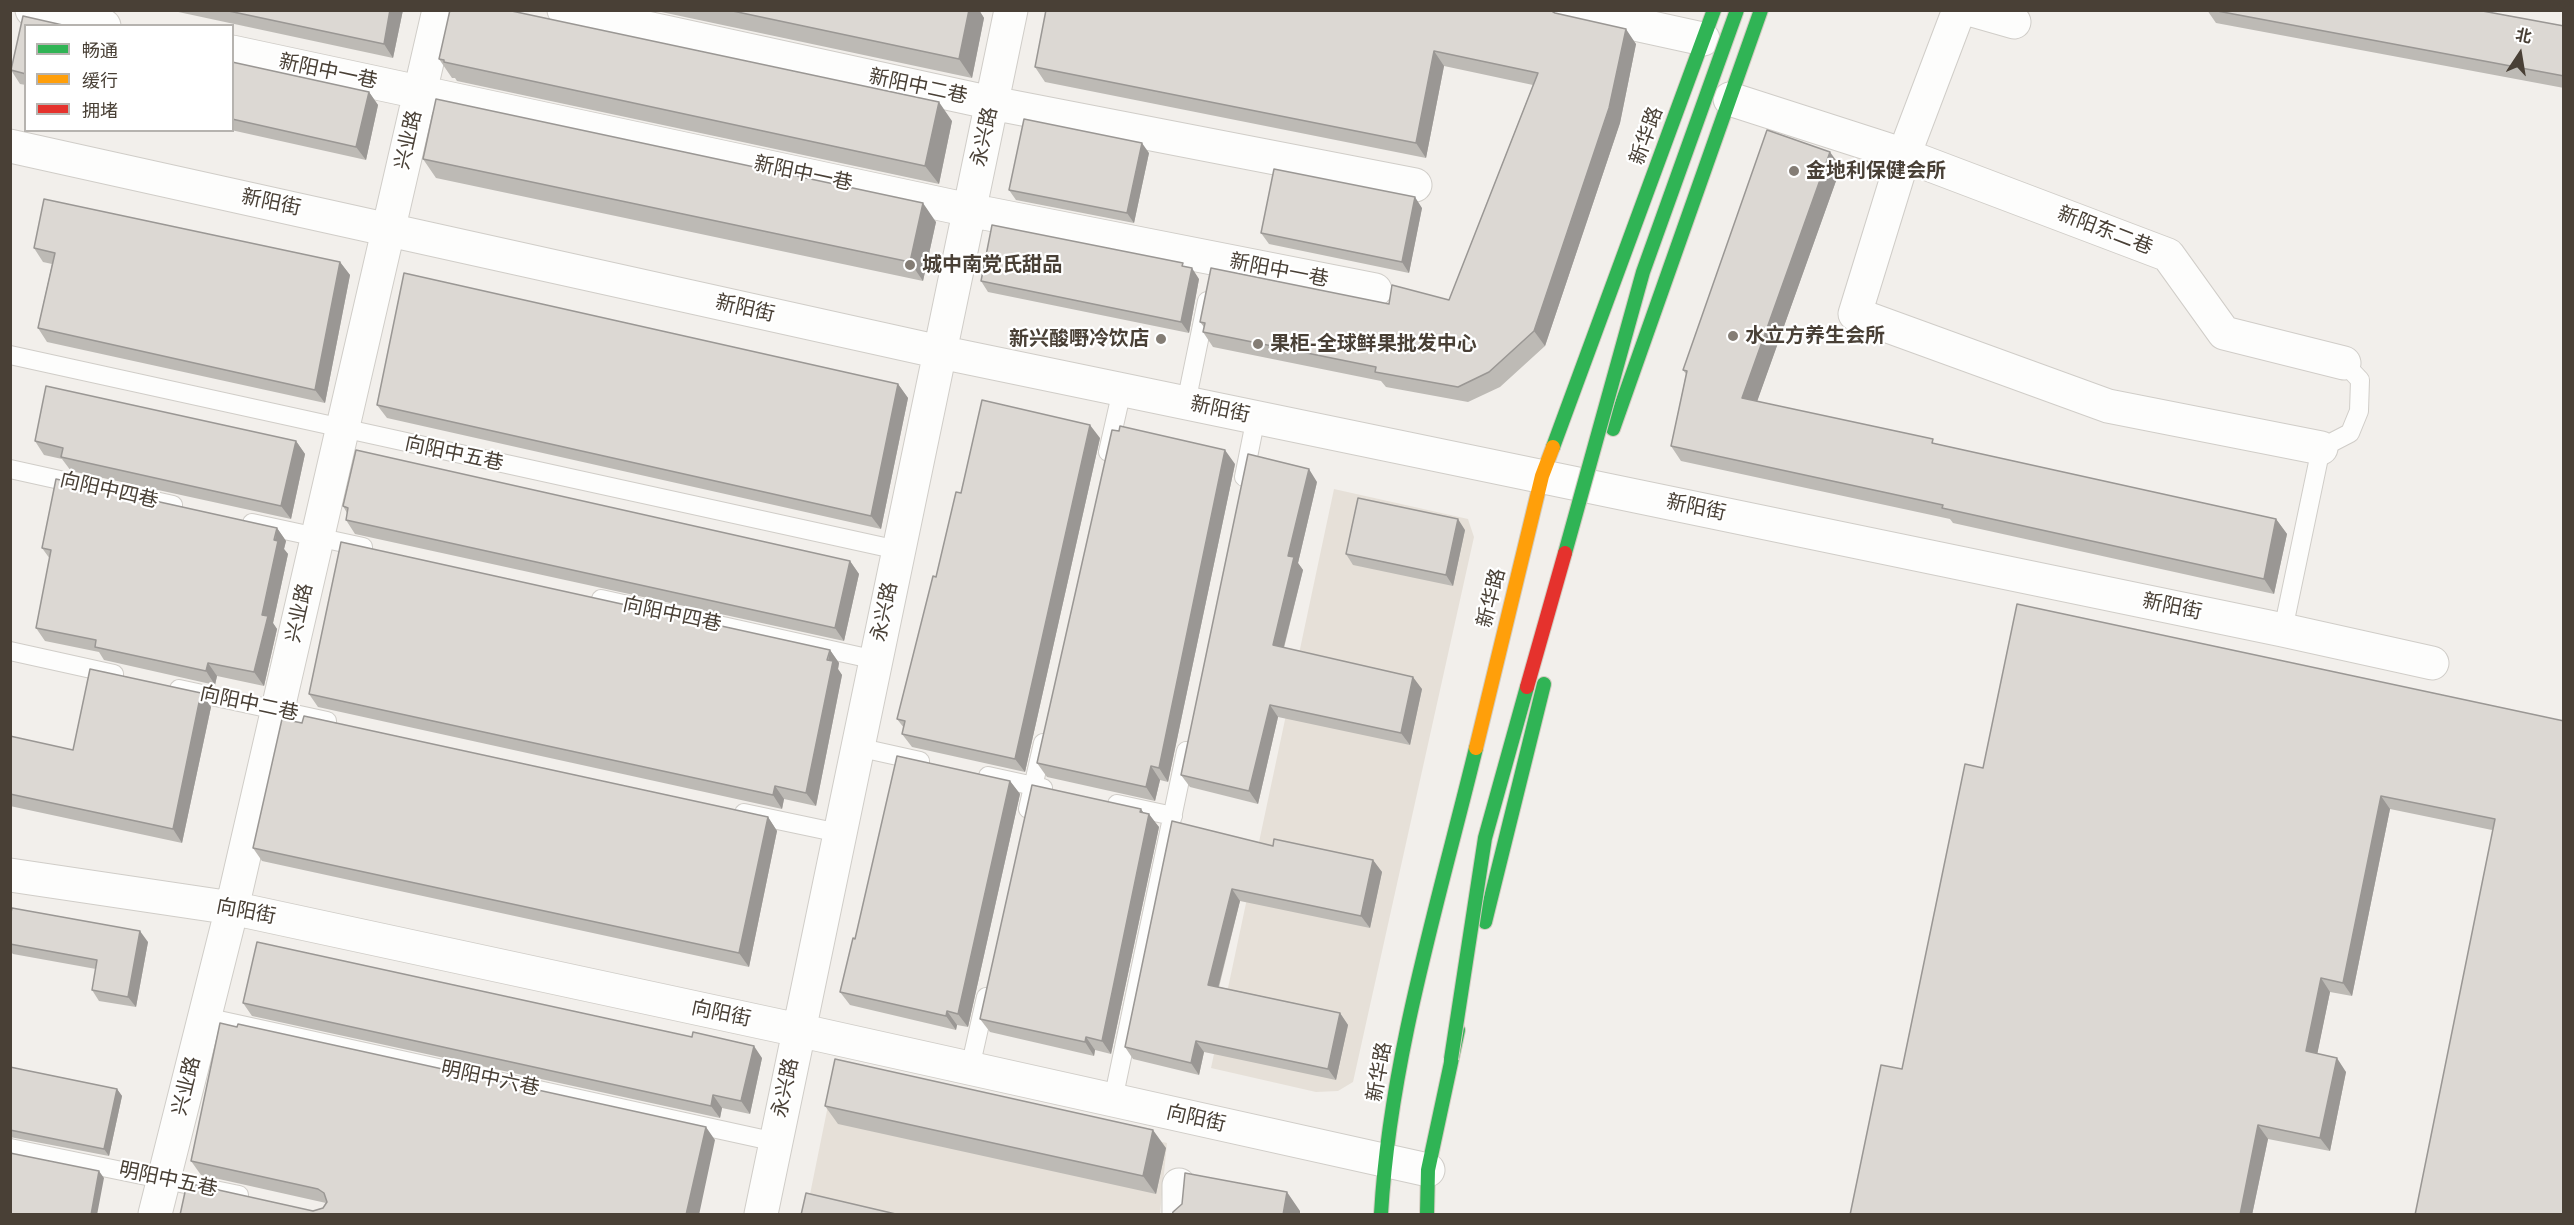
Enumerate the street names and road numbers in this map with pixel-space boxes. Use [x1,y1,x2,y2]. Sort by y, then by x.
street label: 新阳中一巷 [277,50,379,94]
street label: 新阳中二巷 [867,65,969,109]
street label: 新华路 [1625,104,1669,168]
street label: 永兴路 [967,105,1003,169]
street label: 兴业路 [391,108,427,172]
street label: 新阳中一巷 [752,152,854,196]
street label: 新阳街 [239,185,303,221]
street label: 新阳东二巷 [2054,202,2156,260]
street label: 新阳中一巷 [1228,250,1330,292]
street label: 新阳街 [713,291,777,327]
street label: 新阳街 [1188,392,1252,428]
street label: 向阳中五巷 [403,432,505,476]
street label: 向阳中四巷 [58,468,160,514]
street label: 新阳街 [1664,490,1728,526]
street label: 新华路 [1473,566,1511,630]
street label: 永兴路 [867,580,903,644]
street label: 兴业路 [282,581,318,645]
street label: 新阳街 [2140,589,2204,625]
street label: 向阳中四巷 [621,593,723,637]
street label: 向阳中二巷 [198,682,300,726]
street label: 向阳街 [214,894,278,930]
street label: 向阳街 [689,996,753,1032]
street label: 新华路 [1363,1040,1397,1104]
street label: 兴业路 [168,1054,206,1118]
street label: 永兴路 [768,1056,804,1120]
street label: 明阳中六巷 [439,1057,541,1101]
street label: 向阳街 [1164,1101,1228,1137]
street label: 明阳中五巷 [117,1158,219,1202]

